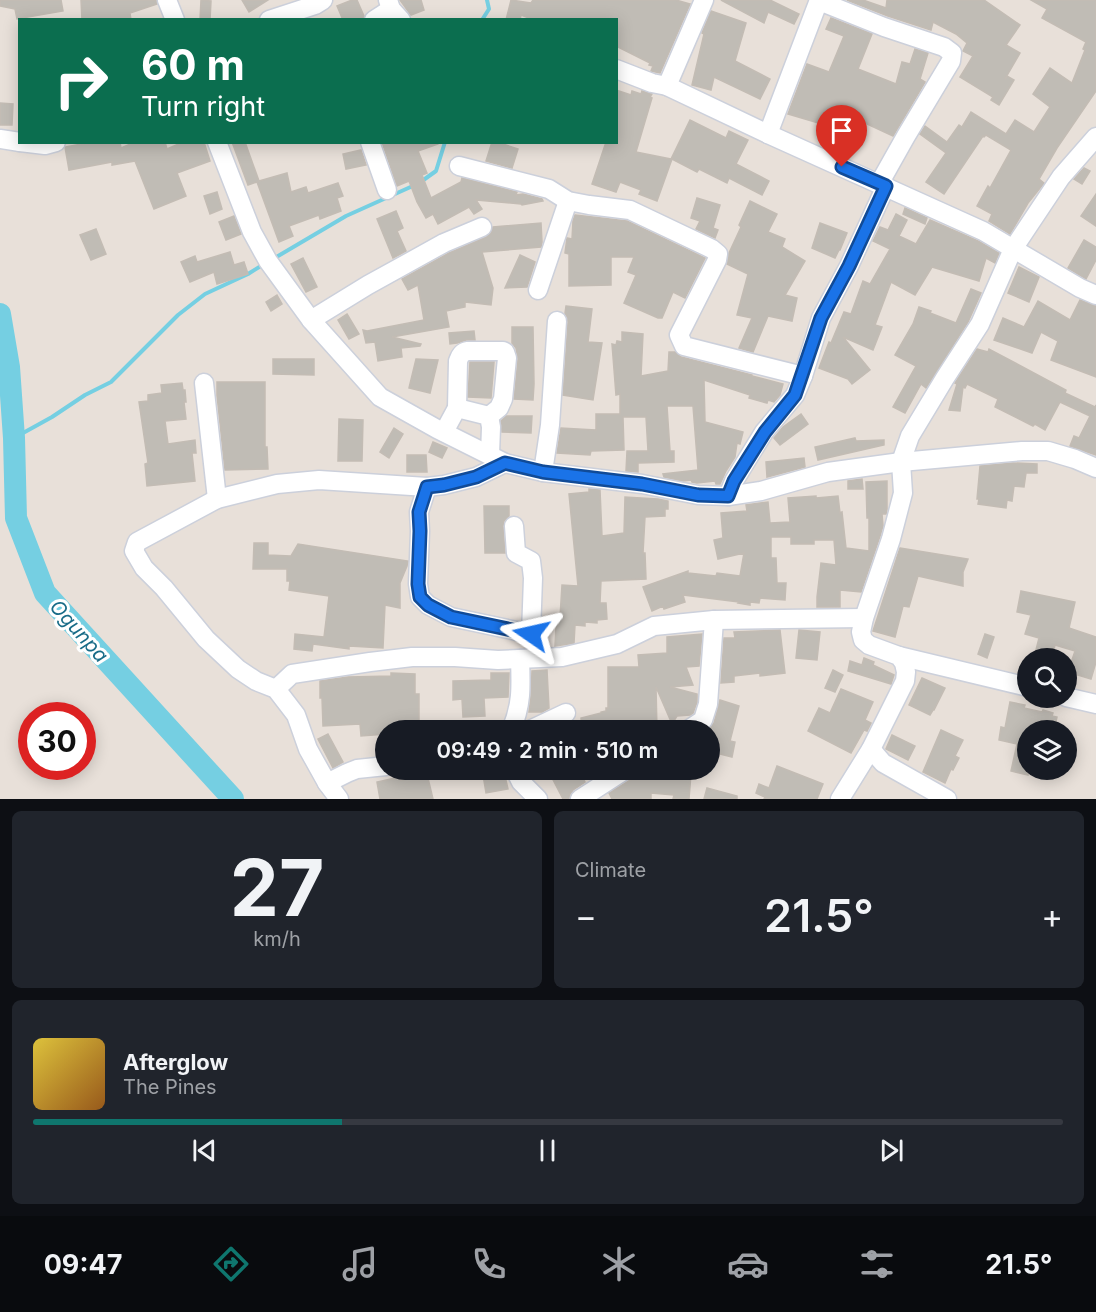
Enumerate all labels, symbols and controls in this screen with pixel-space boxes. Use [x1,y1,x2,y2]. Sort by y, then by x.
text: 60 m [141,39,245,90]
icon: right [42,42,120,120]
text: Turn right [141,90,265,123]
pin [816,105,867,167]
icon: arrive [825,114,858,147]
water label: Ogunpa [45,595,113,667]
position arrow [499,602,563,666]
map controls [1017,648,1077,780]
button: search [1017,648,1077,708]
speed limit sign: 30 [18,702,96,780]
button: layers [1017,720,1077,780]
text: 09:49 · 2 min · 510 m [437,737,658,763]
text: 27 [230,840,324,935]
text: Climate [575,858,646,882]
text: 21.5° [764,888,874,943]
text: − [575,896,597,936]
text: + [1041,896,1063,936]
text: km/h [253,927,301,951]
text: Afterglow [123,1049,228,1075]
text: The Pines [123,1075,217,1099]
icon: previous [188,1134,221,1167]
icon: pause [531,1134,564,1167]
icon: next [875,1134,908,1167]
icon: directions [210,1243,252,1285]
icon: music [339,1243,381,1285]
icon: phone [468,1243,510,1285]
icon: climate [598,1243,640,1285]
icon: car [727,1243,769,1285]
icon: filters [856,1243,898,1285]
text: 09:47 [44,1248,122,1281]
text: 21.5° [985,1248,1052,1281]

